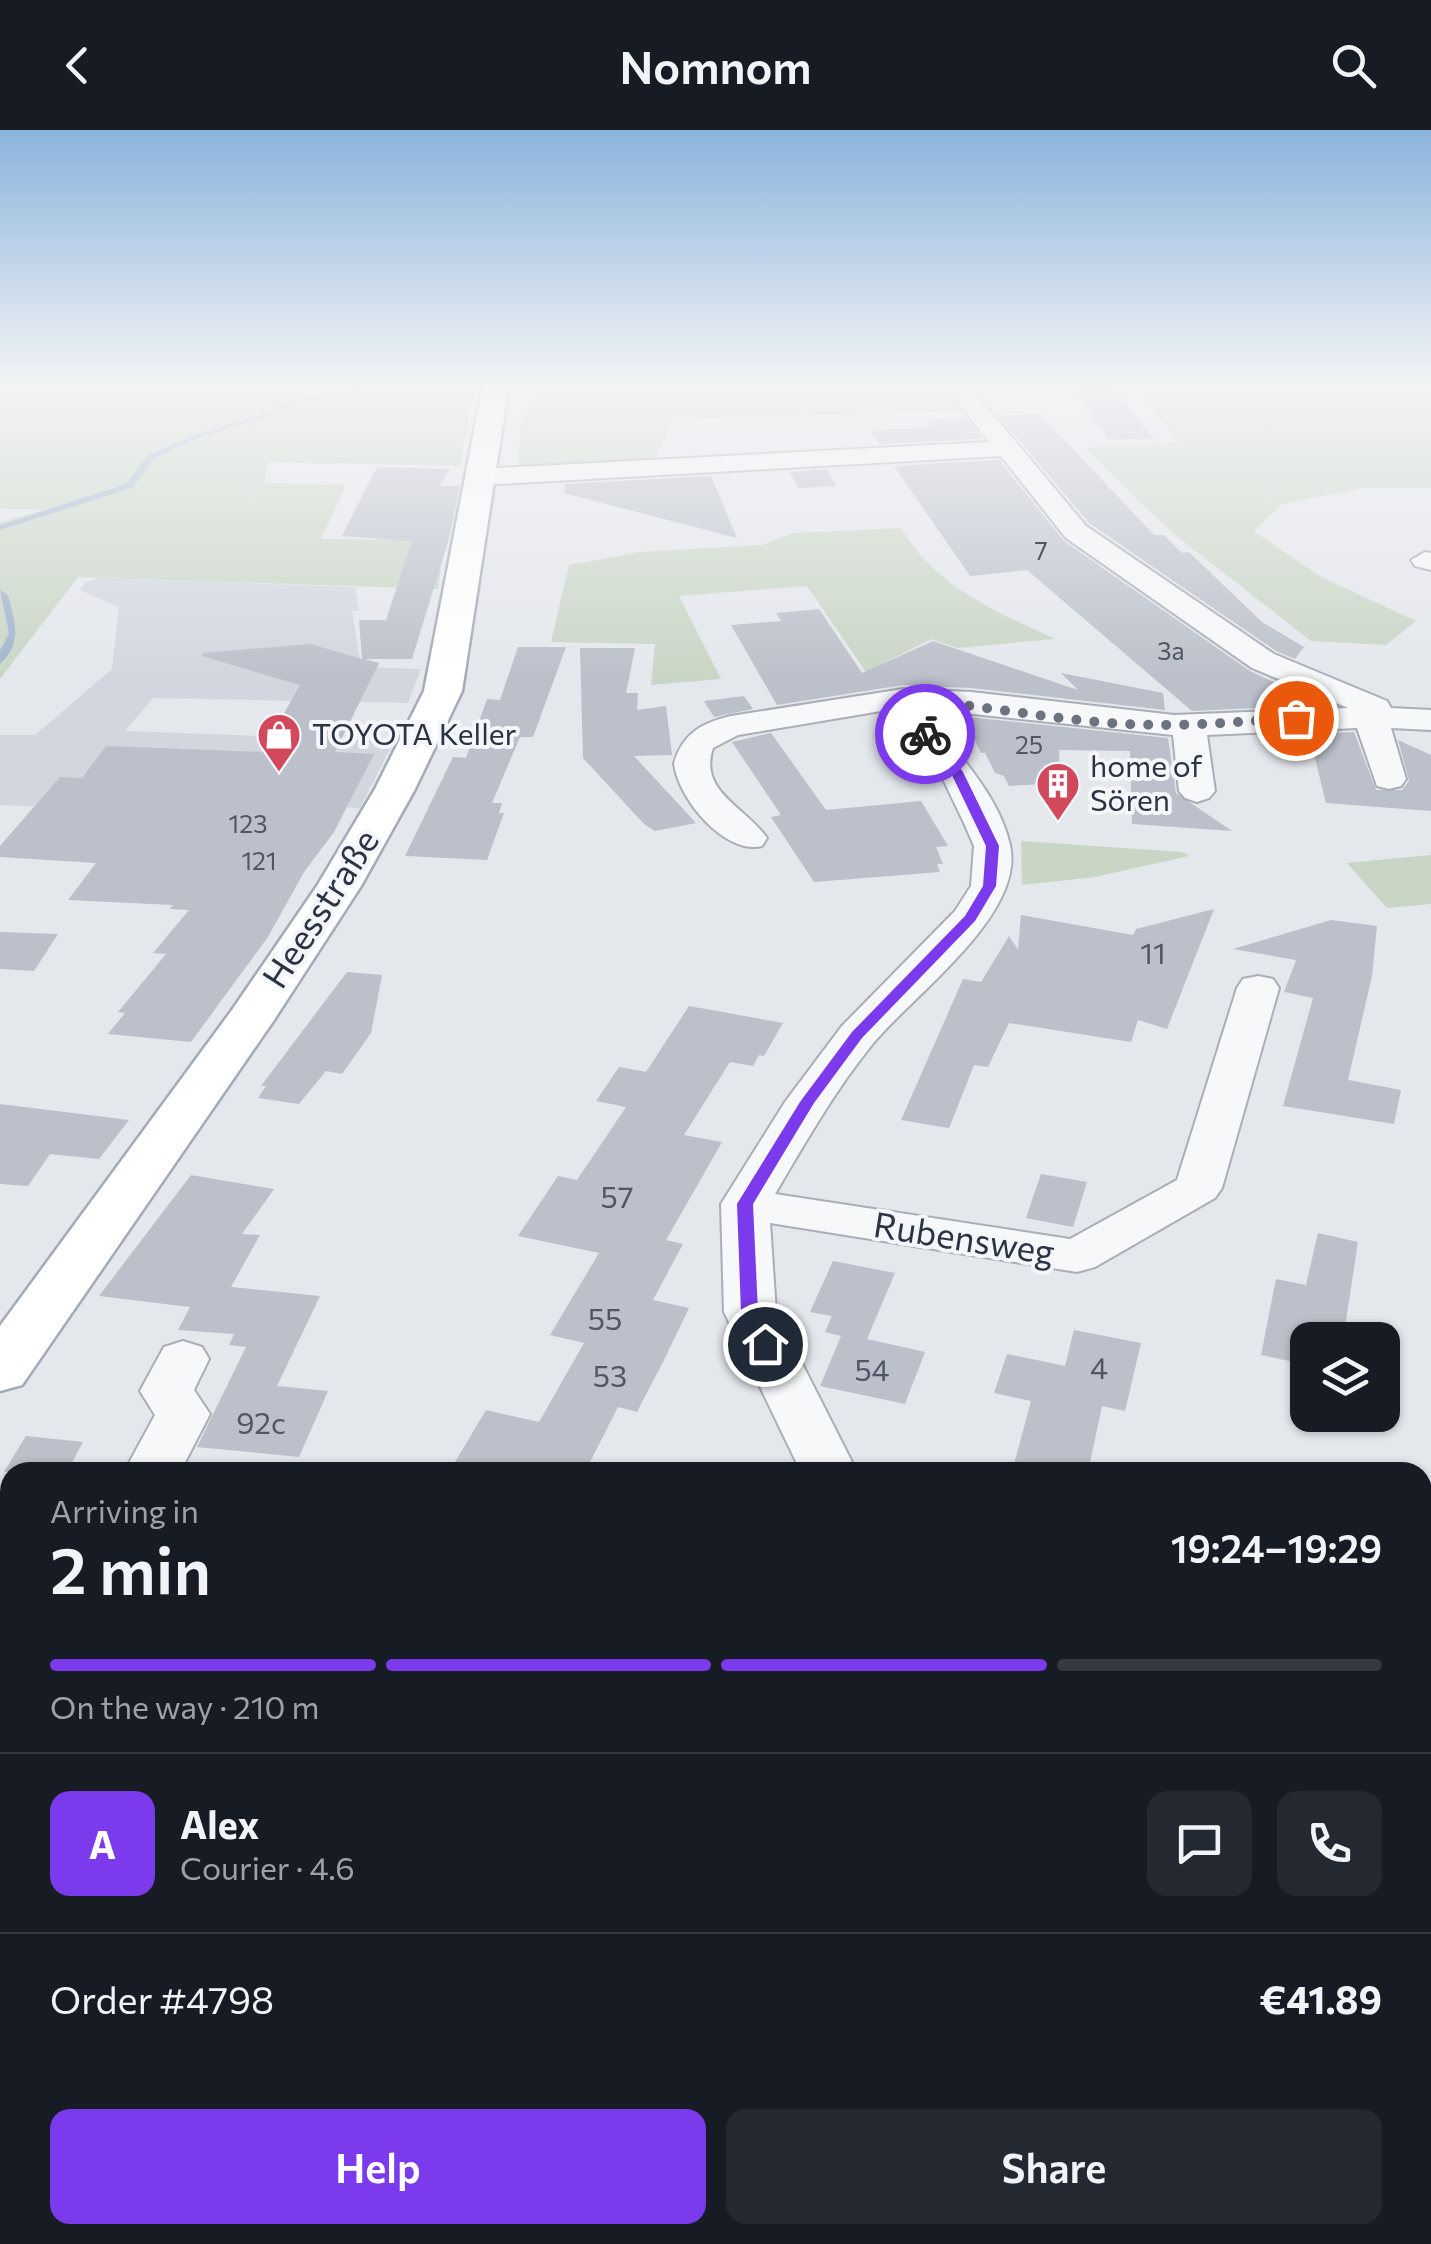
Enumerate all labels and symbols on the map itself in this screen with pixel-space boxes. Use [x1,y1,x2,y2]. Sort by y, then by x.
house number: 7 [1034,535,1048,565]
house number: 3a [1157,635,1185,665]
pin [1254,676,1339,761]
courier [875,684,975,784]
shop icon: TOYOTA Keller [256,712,302,773]
place label: TOYOTA Keller [312,714,517,751]
house number: 25 [1015,729,1043,759]
place label: home of Sören [1090,746,1203,817]
building icon: home of Sören [1035,761,1081,822]
house number: 123 [229,808,267,838]
street label: Heesstraße [252,820,386,995]
house number: 121 [241,845,277,875]
house number: 11 [1140,933,1166,970]
house number: 57 [600,1177,634,1214]
street label: Rubensweg [871,1201,1058,1272]
house number: 55 [588,1299,622,1336]
pin [723,1302,808,1387]
house number: 4 [1090,1348,1108,1385]
house number: 54 [854,1350,890,1387]
house number: 53 [593,1356,627,1393]
house number: 92c [236,1403,286,1440]

